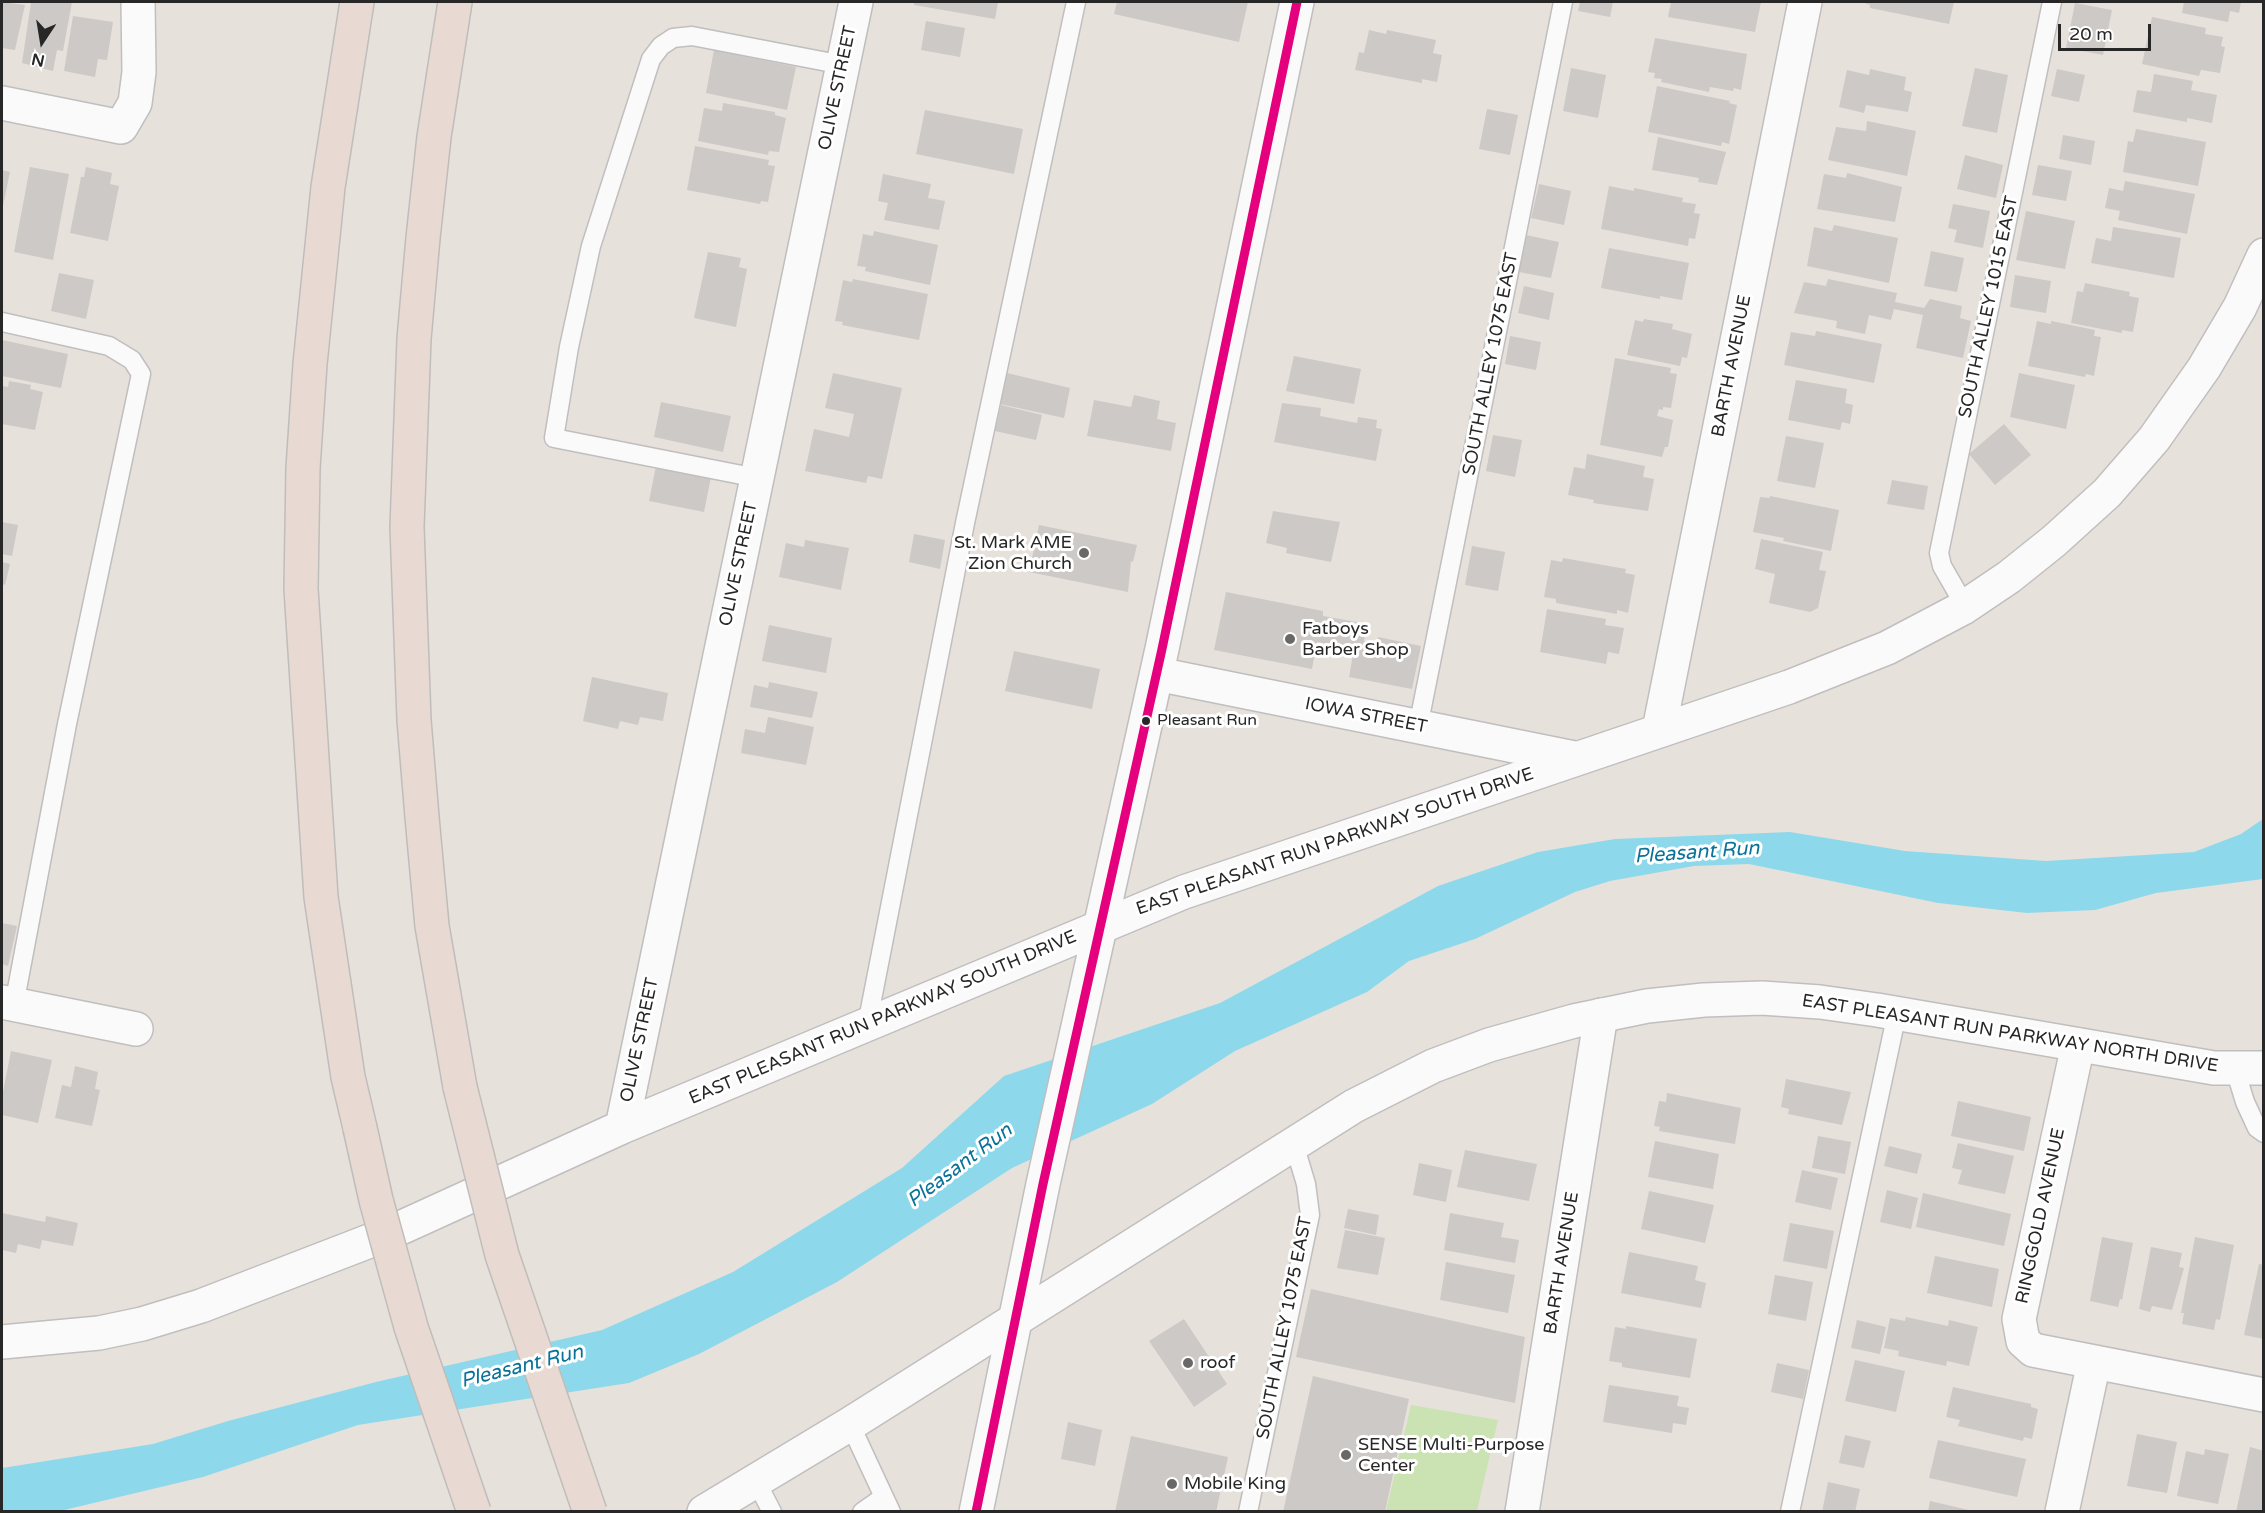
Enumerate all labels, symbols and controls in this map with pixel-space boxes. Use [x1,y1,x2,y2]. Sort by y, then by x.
north arrow [12,12,72,72]
scale bar [2061,12,2154,50]
text: 20 m [2069,23,2113,45]
street label: OLIVE STREET [814,24,862,152]
text: N [30,48,47,71]
street label: SOUTH ALLEY 1015 EAST [1955,194,2023,420]
street label: SOUTH ALLEY 1075 EAST [1459,251,1523,477]
street label: BARTH AVENUE [1708,293,1756,439]
street label: OLIVE STREET [715,500,763,628]
place label: St. Mark AME Zion Church [954,532,1072,574]
marker: St. Mark AME Zion Church [1077,546,1091,560]
place label: Fatboys Barber Shop [1302,618,1409,660]
marker: Fatboys Barber Shop [1283,632,1297,646]
street label: IOWA STREET [1303,694,1429,738]
place label: Pleasant Run [1157,711,1257,731]
marker: Pleasant Run [1140,715,1152,727]
street label: EAST PLEASANT RUN PARKWAY SOUTH DRIVE [1133,764,1537,920]
water label: Pleasant Run [1634,837,1760,869]
street label: EAST PLEASANT RUN PARKWAY SOUTH DRIVE [686,926,1080,1110]
street label: OLIVE STREET [616,976,664,1104]
street label: EAST PLEASANT RUN PARKWAY NORTH DRIVE [1800,990,2220,1078]
water label: Pleasant Run [903,1119,1017,1213]
street label: RINGGOLD AVENUE [2012,1126,2070,1306]
street label: BARTH AVENUE [1540,1190,1584,1336]
street label: SOUTH ALLEY 1075 EAST [1253,1215,1317,1441]
water label: Pleasant Run [458,1340,586,1394]
place label: roof [1200,1352,1235,1374]
marker: roof [1181,1356,1195,1370]
place label: SENSE Multi-Purpose Center [1358,1434,1545,1476]
marker: SENSE Multi-Purpose Center [1339,1448,1353,1462]
place label: Mobile King [1184,1473,1286,1495]
marker: Mobile King [1165,1477,1179,1491]

